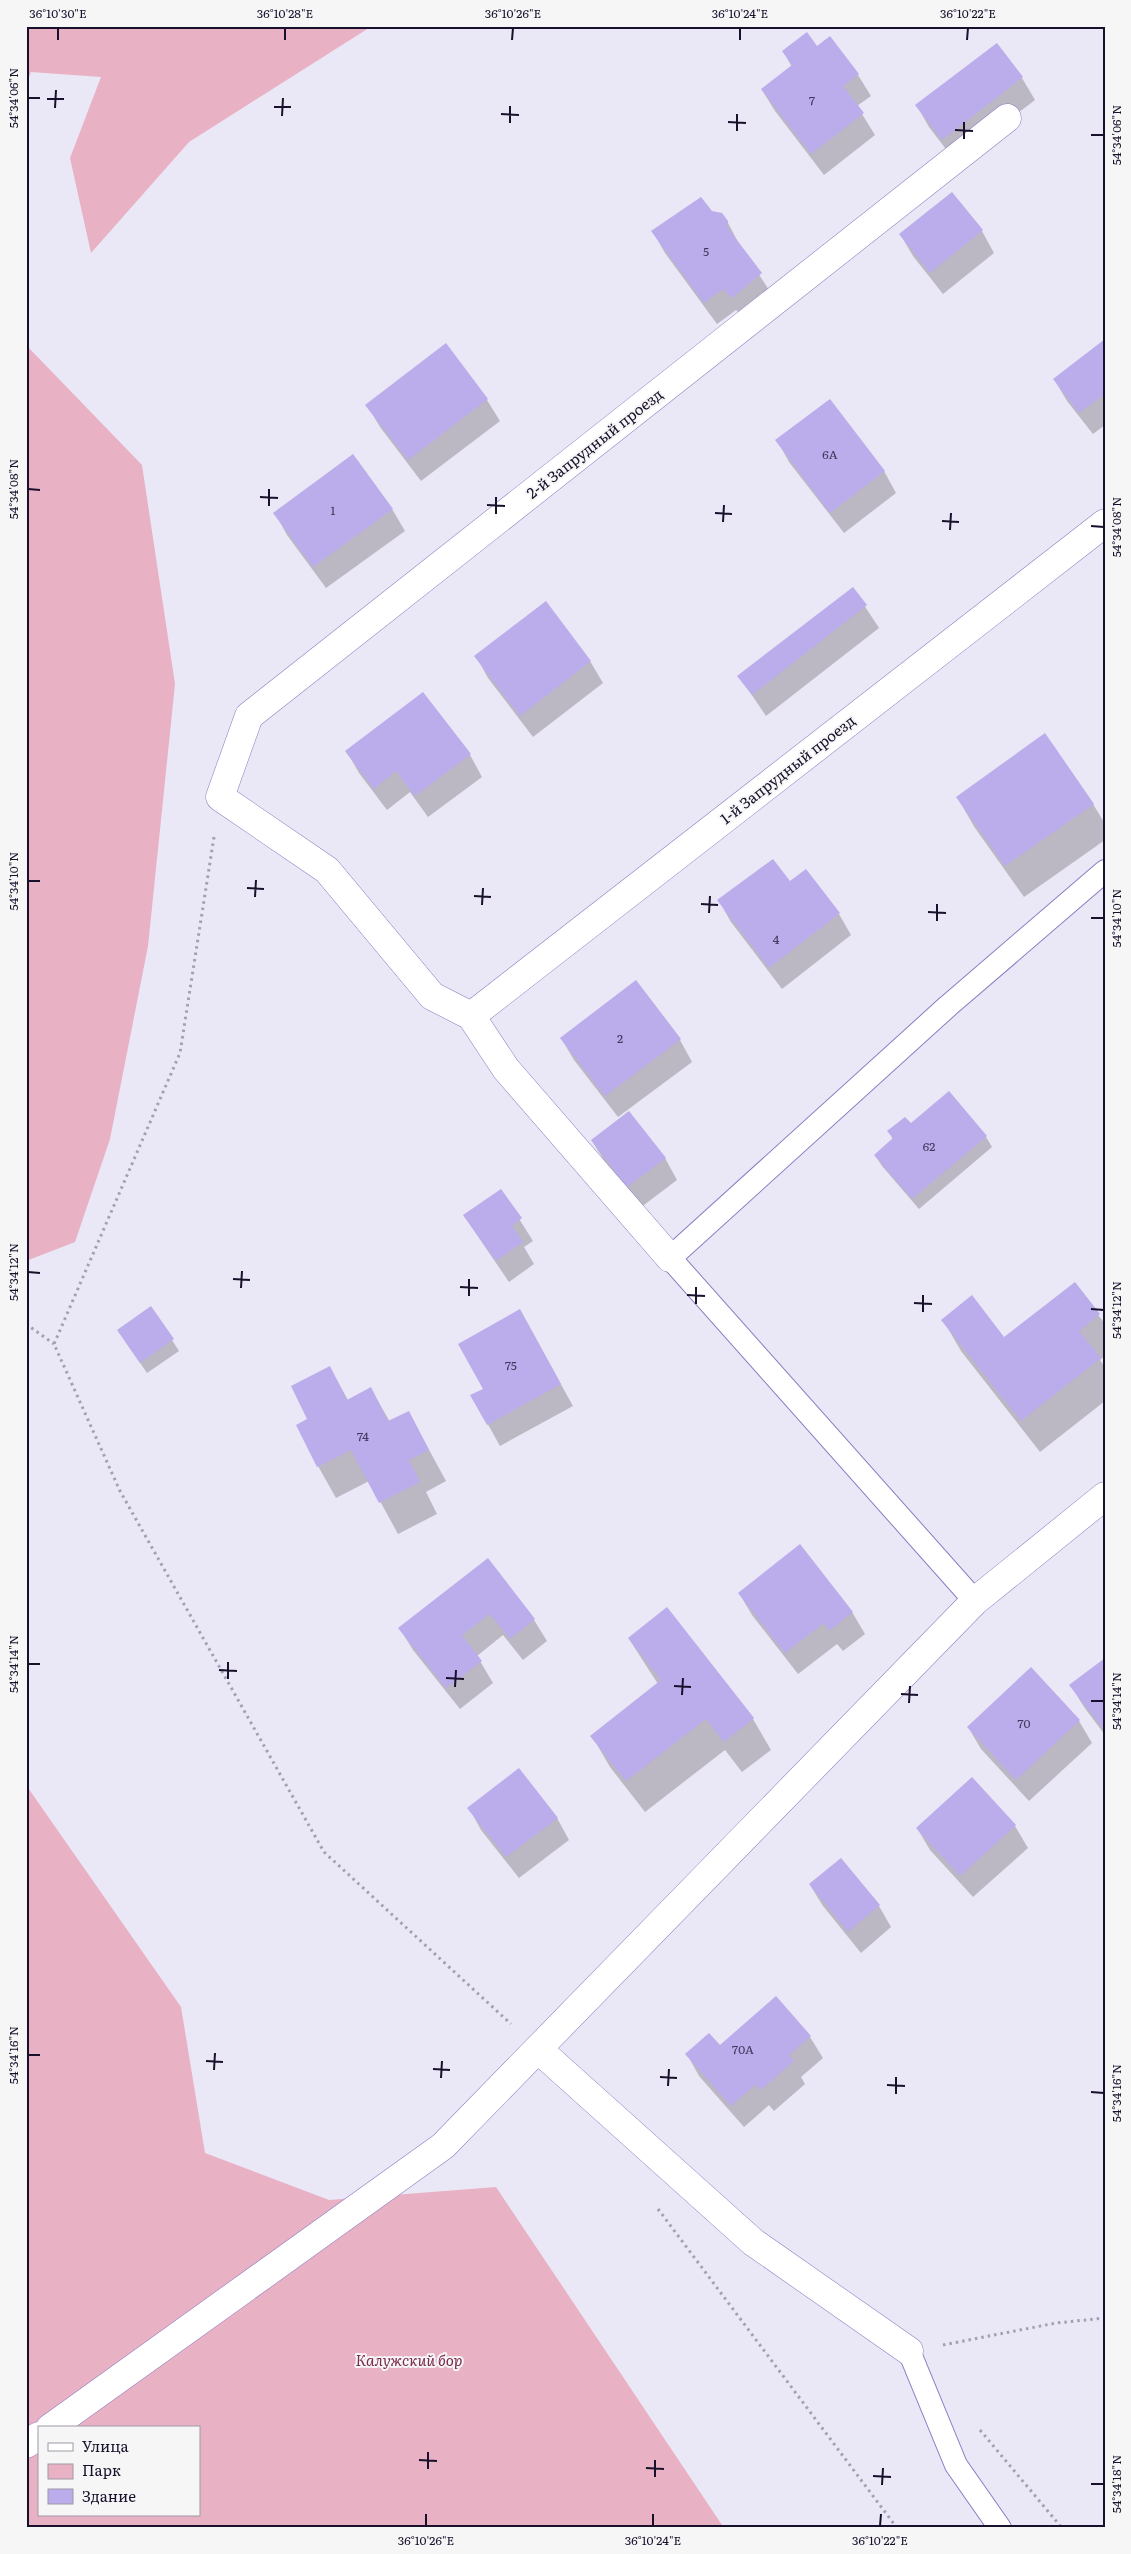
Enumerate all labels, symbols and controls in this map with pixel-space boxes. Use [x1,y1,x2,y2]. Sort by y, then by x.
text: 36°10'30"E [29,4,87,22]
text: 36°10'28"E [257,4,314,22]
text: 36°10'26"E [485,4,542,22]
text: 36°10'24"E [712,4,769,22]
text: 36°10'22"E [940,4,996,22]
text: 54°34'06"N [4,68,22,128]
house number: 7 [809,91,815,109]
text: 54°34'06"N [1107,105,1125,165]
house number: 5 [703,242,709,260]
street label: 2-й Запрудный проезд [521,382,667,503]
house number: 6А [822,445,838,463]
text: 54°34'08"N [4,459,22,519]
text: 54°34'08"N [1107,497,1125,557]
house number: 1 [331,501,336,519]
street label: 1-й Запрудный проезд [715,709,860,829]
text: 54°34'10"N [4,852,22,910]
text: 54°34'10"N [1107,889,1125,947]
house number: 4 [773,930,780,948]
house number: 2 [617,1029,623,1047]
house number: 62 [923,1137,935,1155]
text: 54°34'12"N [4,1243,22,1301]
text: 54°34'12"N [1107,1281,1125,1339]
house number: 75 [505,1356,517,1374]
house number: 74 [357,1427,369,1445]
text: 54°34'14"N [4,1635,22,1693]
text: 54°34'14"N [1107,1672,1125,1730]
house number: 70 [1017,1714,1031,1732]
text: 54°34'16"N [4,2026,22,2084]
house number: 70А [732,2040,754,2058]
text: 54°34'16"N [1107,2064,1125,2122]
park label: Калужский бор [356,2348,462,2371]
legend [38,2426,200,2516]
text: Улица [82,2434,130,2457]
text: 54°34'18"N [1107,2455,1125,2513]
text: Парк [82,2458,121,2481]
text: Здание [82,2484,136,2507]
text: 36°10'26"E [398,2531,455,2549]
text: 36°10'24"E [625,2531,682,2549]
text: 36°10'22"E [852,2531,908,2549]

